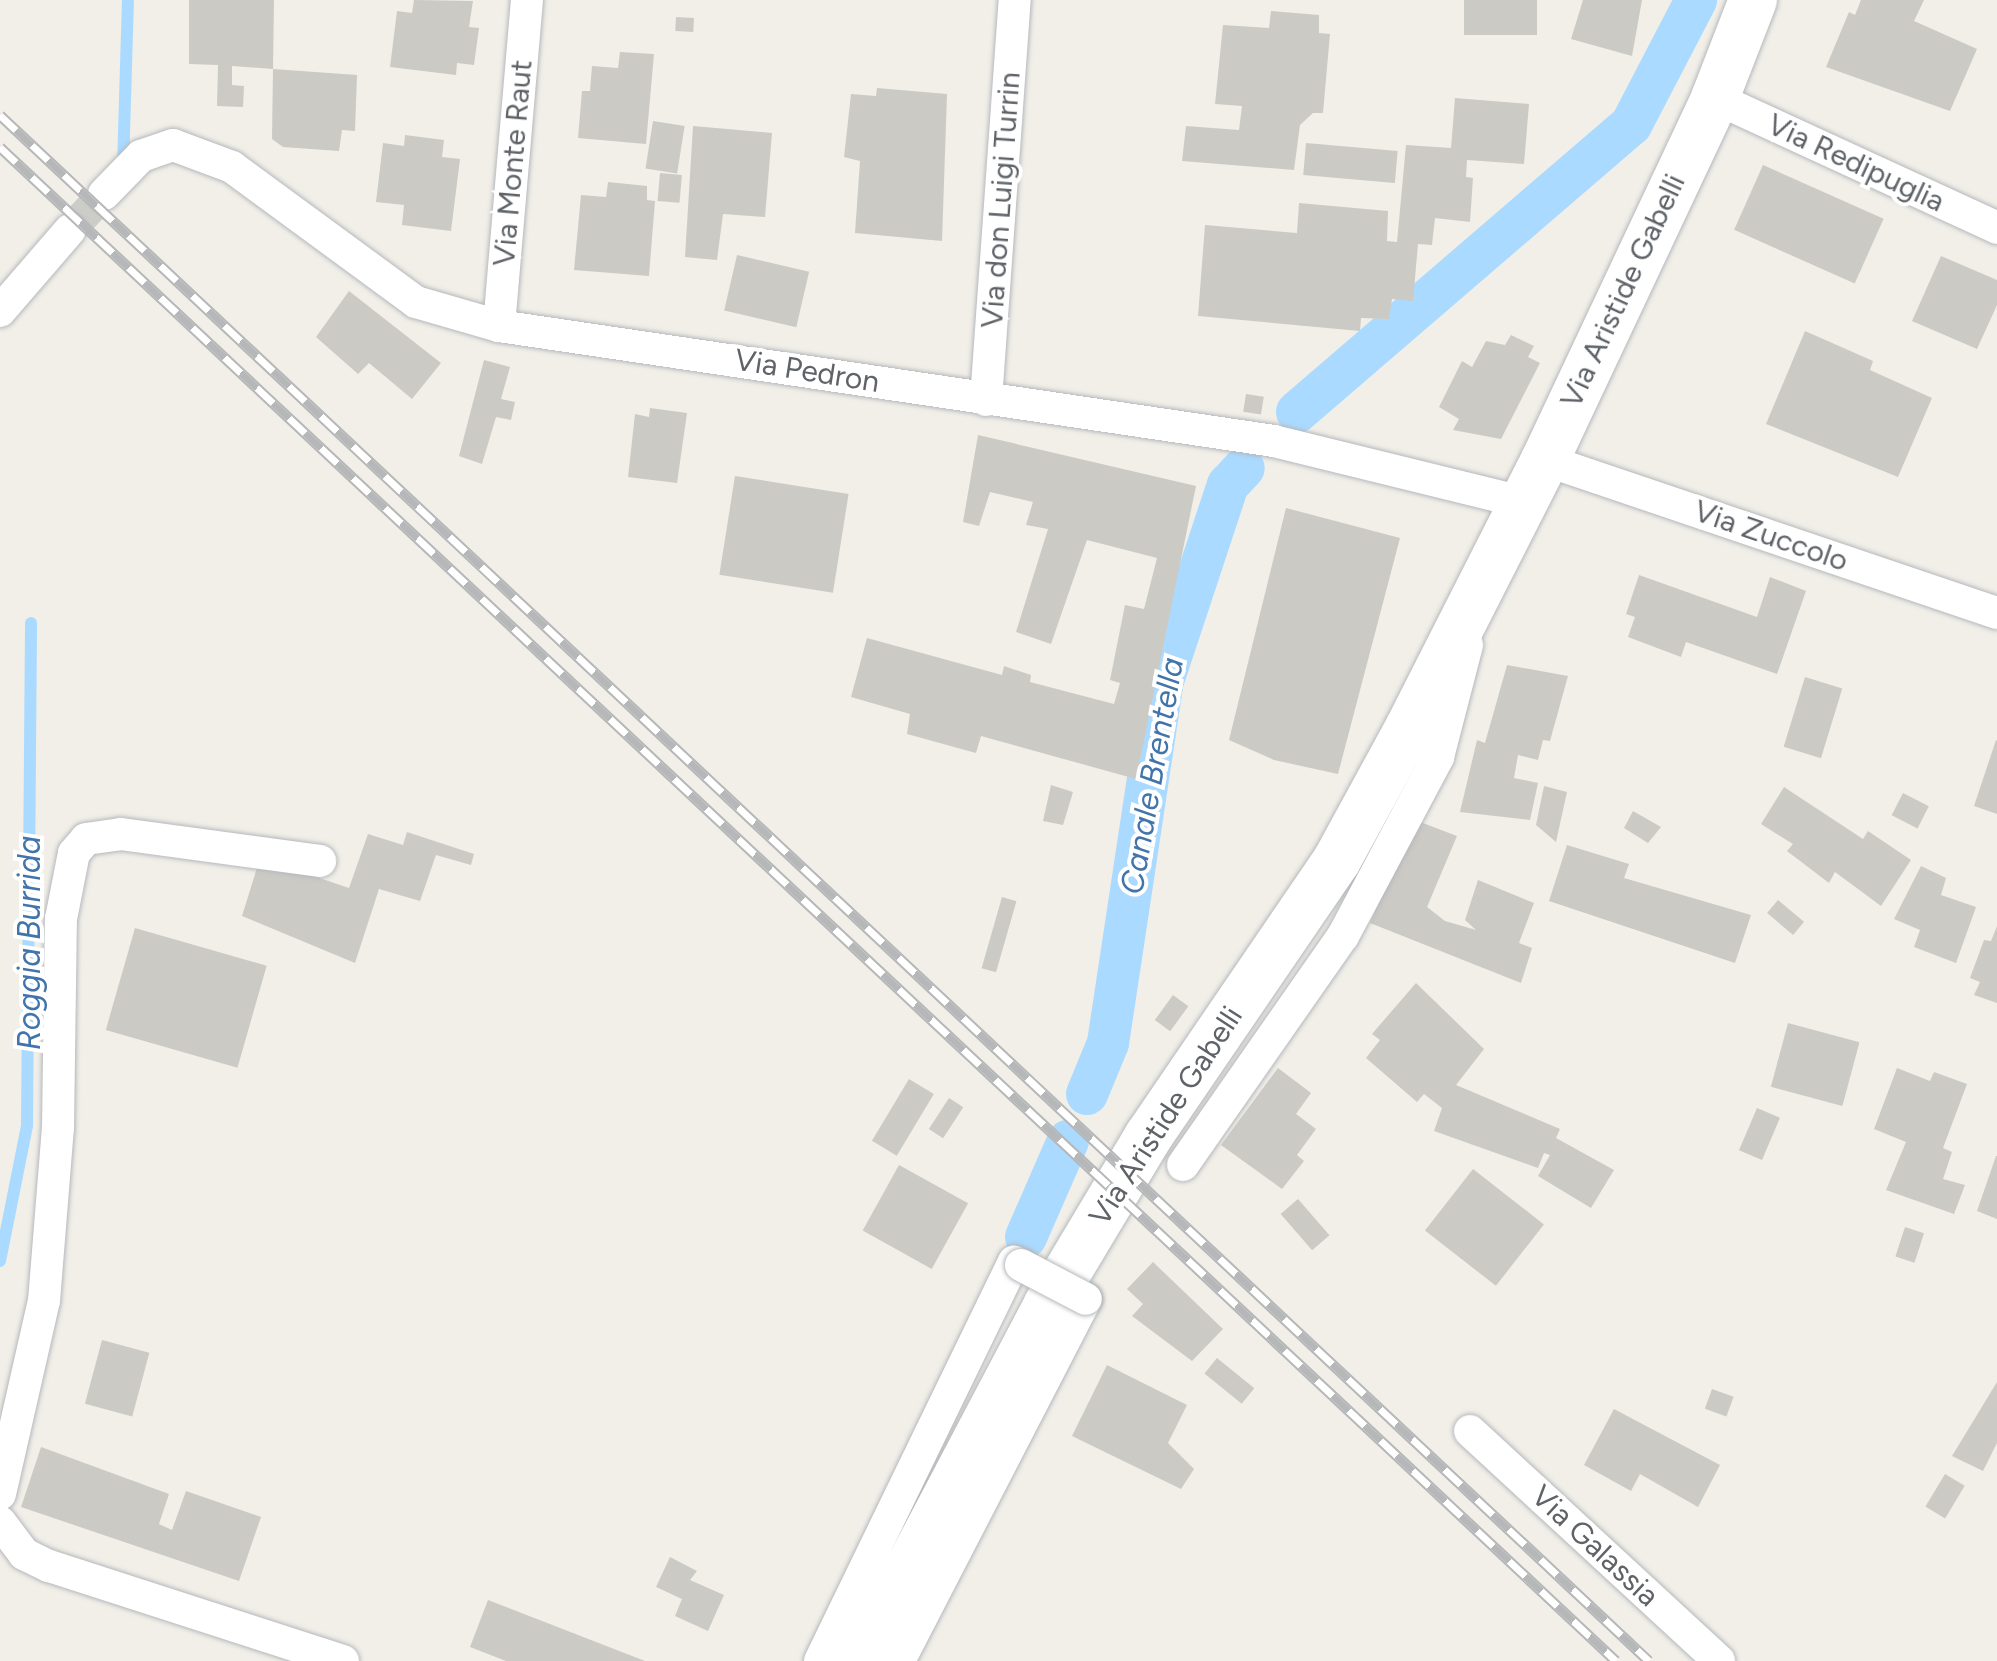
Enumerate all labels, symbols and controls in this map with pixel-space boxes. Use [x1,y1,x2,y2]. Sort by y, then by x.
street label: Via Monte Raut [486,58,540,268]
street label: Via don Luigi Turrin [974,71,1028,329]
street label: Via Redipuglia [1762,106,1950,220]
street label: Via Aristide Gabelli [1553,168,1693,414]
street label: Via Pedron [732,342,882,400]
street label: Via Zuccolo [1689,493,1853,579]
water label: Canale Brentella [1112,655,1192,897]
water label: Roggia Burrida [10,836,48,1050]
street label: Via Aristide Gabelli [1082,1000,1250,1232]
street label: Via Galassia [1524,1478,1666,1614]

